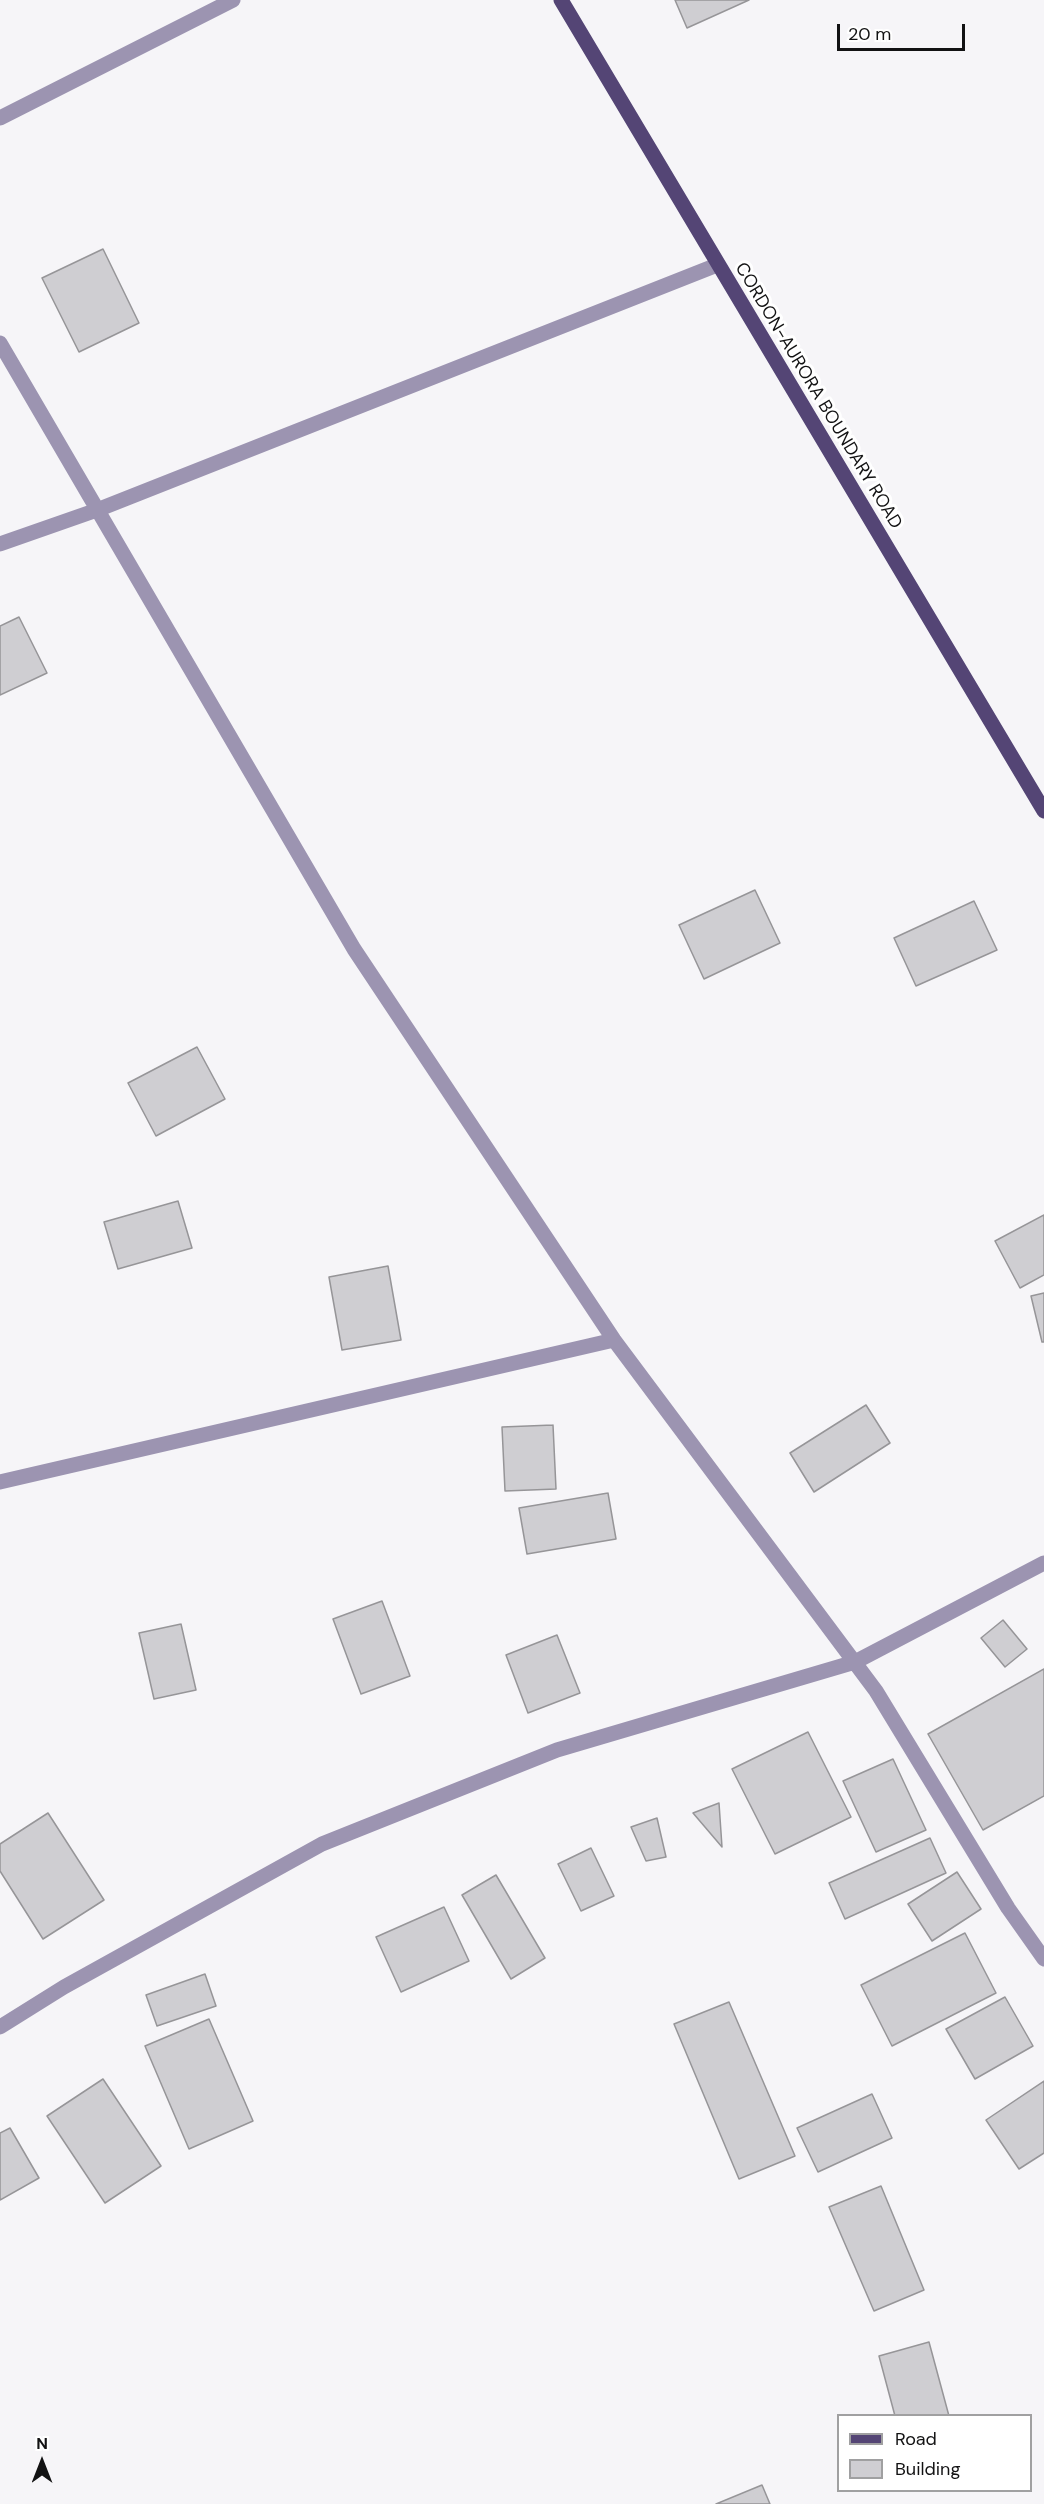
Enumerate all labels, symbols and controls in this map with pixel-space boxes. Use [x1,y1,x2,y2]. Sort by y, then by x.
scale bar [840,12,968,50]
text: 20 m [848,22,891,46]
street label: CORDON-AURORA BOUNDARY ROAD [730,259,906,533]
legend [837,2414,1032,2492]
text: Road [895,2427,937,2451]
north arrow [12,2432,72,2492]
text: N [36,2433,48,2454]
text: Building [895,2457,960,2481]

